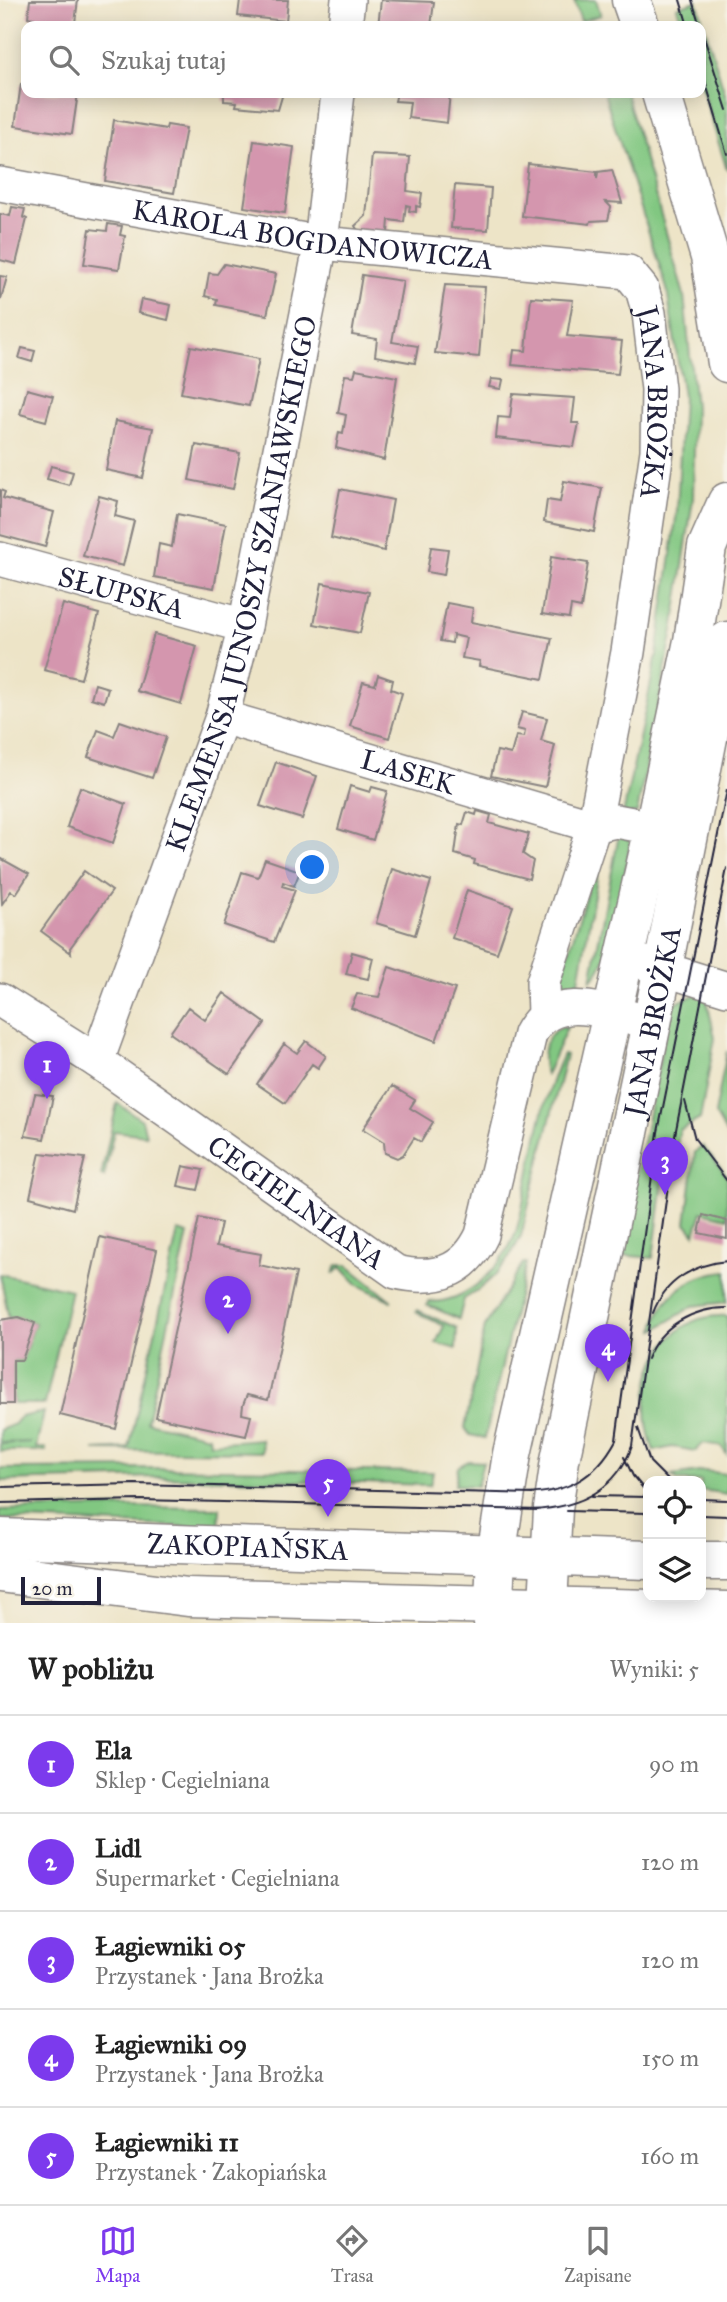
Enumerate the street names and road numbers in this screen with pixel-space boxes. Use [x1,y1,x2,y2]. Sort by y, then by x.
street label: KAROLA BOGDANOWICZA [130,191,495,277]
street label: JANA BROŻKA [630,299,676,502]
street label: KLEMENSA JUNOSZY SZANIAWSKIEGO [157,313,324,856]
street label: SŁUPSKA [55,558,189,626]
street label: LASEK [357,741,460,802]
street label: JANA BROŻKA [615,923,688,1122]
street label: CEGIELNIANA [201,1127,392,1277]
street label: ZAKOPIAŃSKA [146,1526,349,1567]

